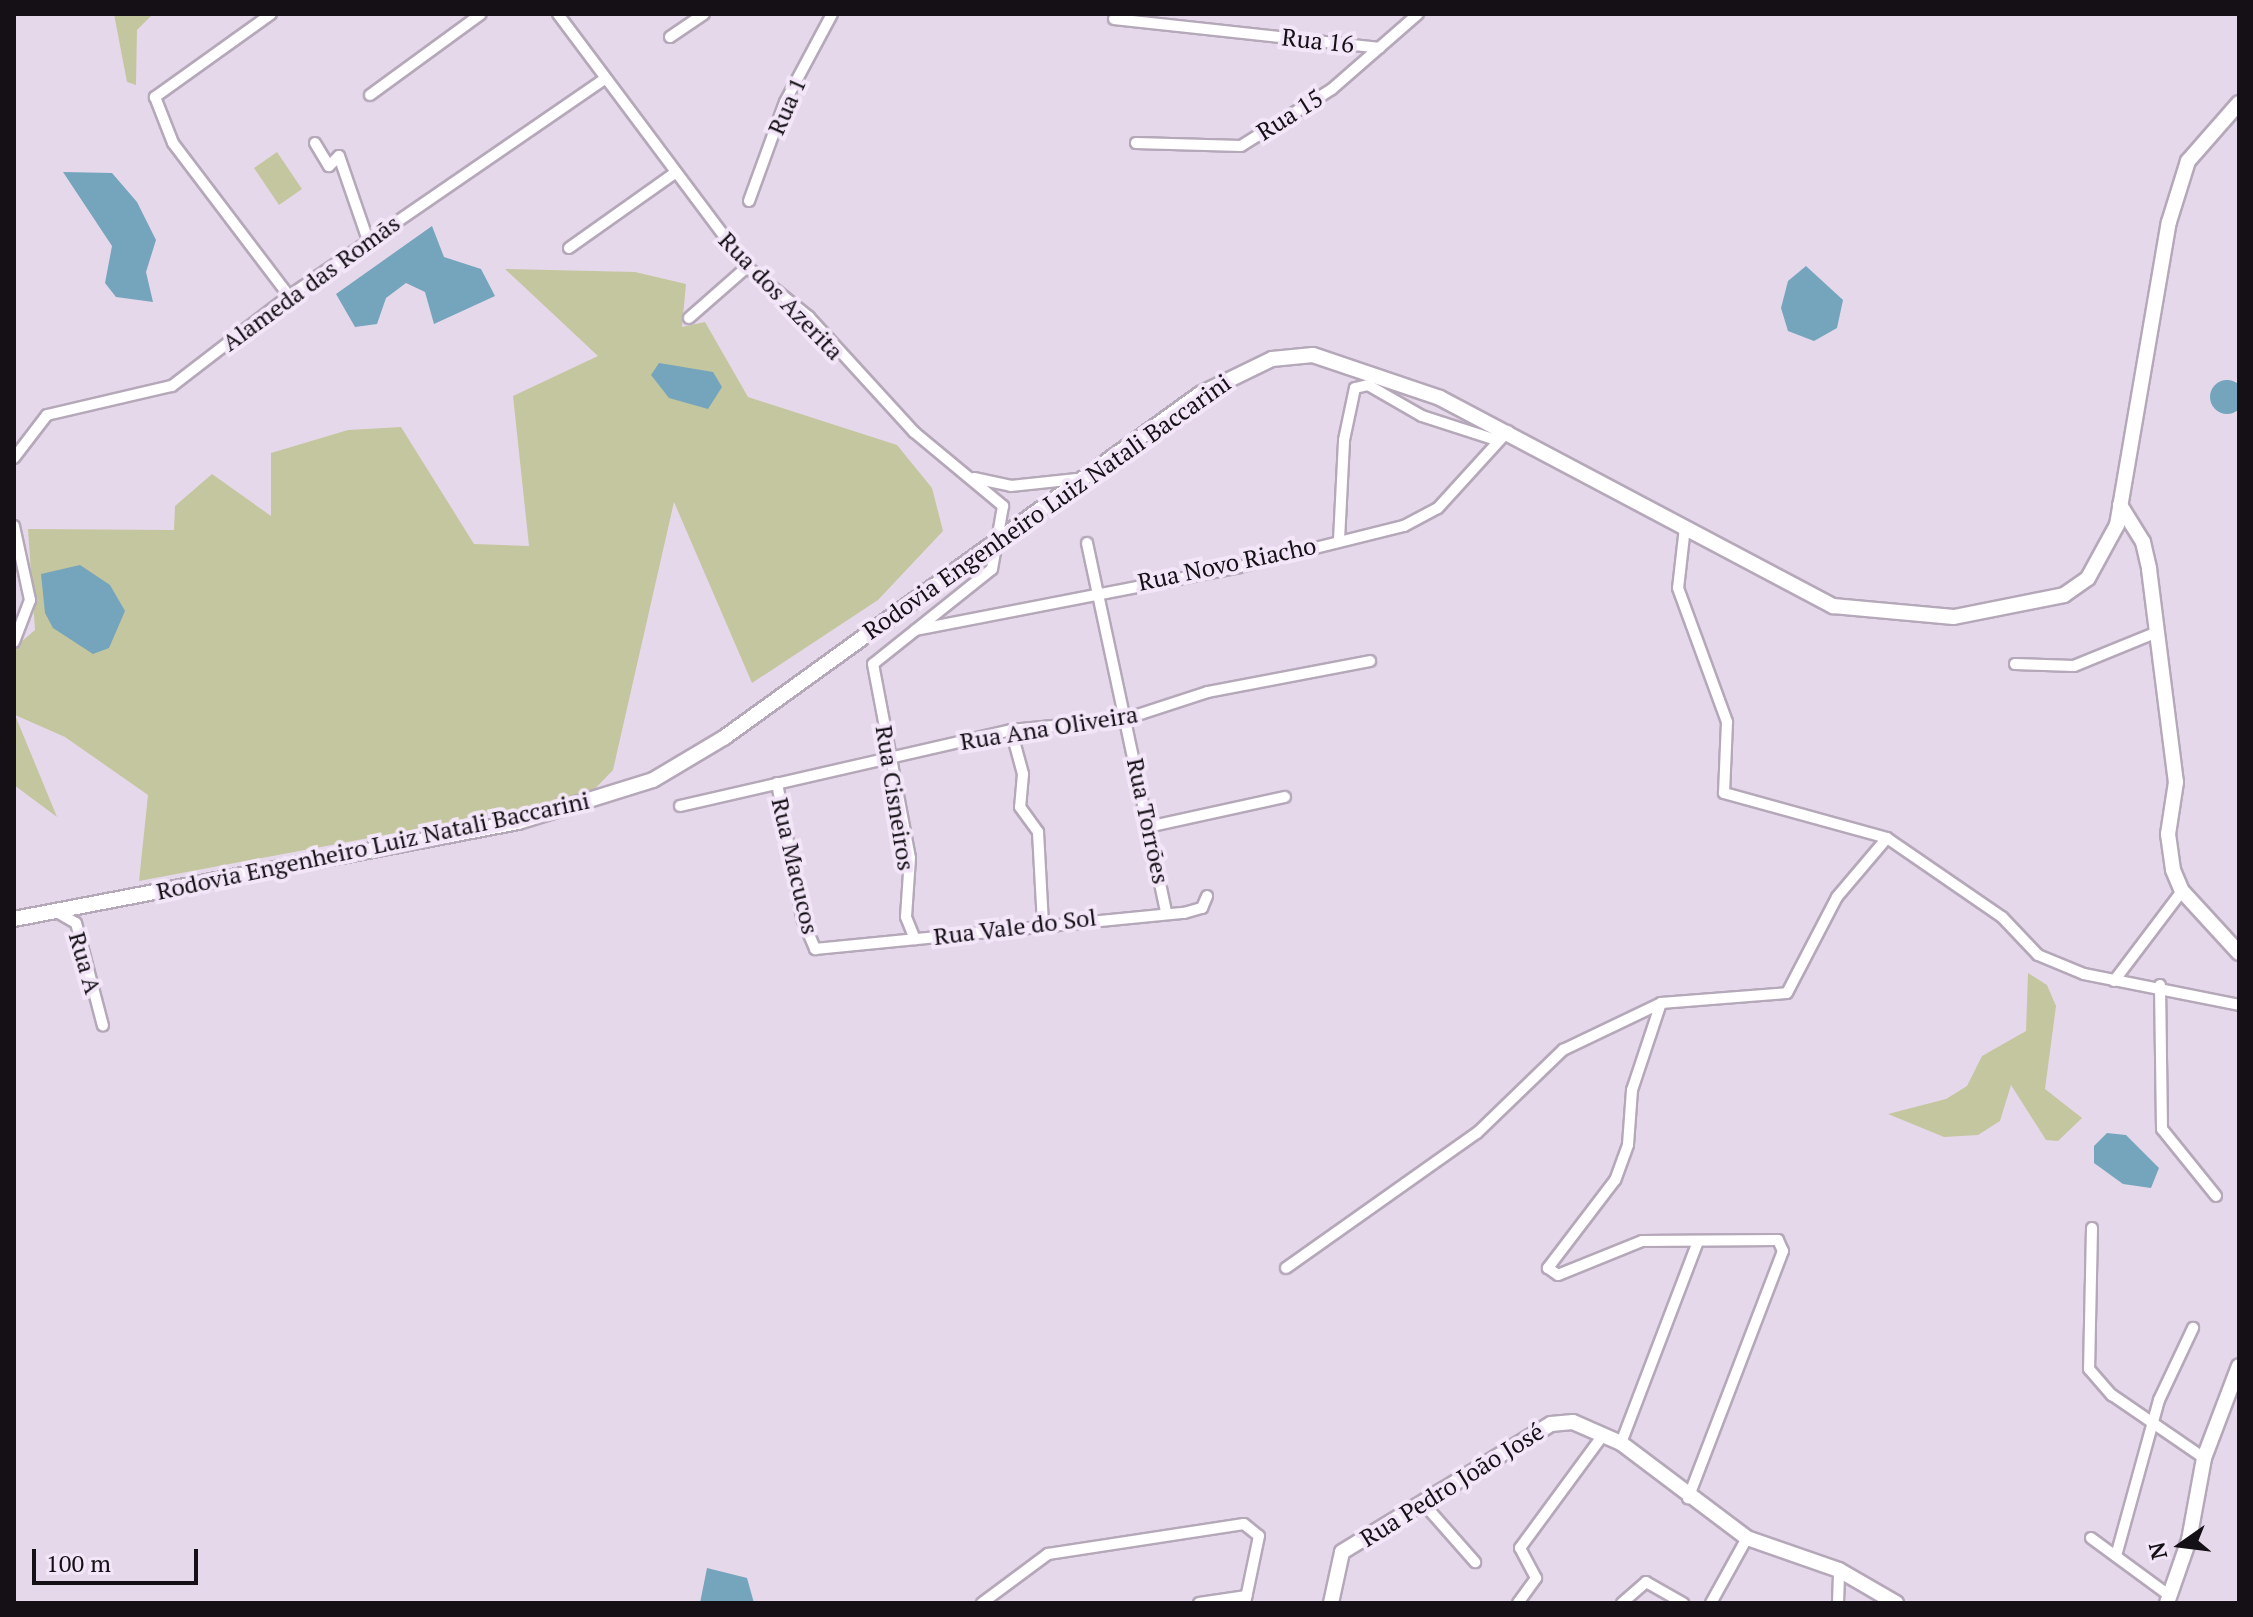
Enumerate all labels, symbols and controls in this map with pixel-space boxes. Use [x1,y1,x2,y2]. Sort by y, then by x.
street label: Rua 16 [1280,23,1356,59]
street label: Rua 1 [762,73,812,139]
street label: Rua 15 [1252,84,1328,146]
street label: Alameda das Romãs [216,209,406,357]
street label: Rua dos Azerita [713,226,849,366]
street label: Rodovia Engenheiro Luiz Natali Baccarini [858,368,1236,646]
street label: Rua Novo Riacho [1135,531,1319,597]
street label: Rua Ana Oliveira [958,700,1140,756]
street label: Rua Cisneiros [869,723,921,873]
street label: Rua Torrões [1121,756,1175,886]
street label: Rodovia Engenheiro Luiz Natali Baccarini [154,786,592,906]
street label: Rua Macucos [765,795,825,937]
street label: Rua Vale do Sol [932,903,1098,951]
street label: Rua A [62,929,108,997]
street label: Rua Pedro João José [1355,1417,1549,1553]
north arrow [2141,1505,2221,1585]
scale bar [36,1533,202,1583]
text: N [2141,1539,2173,1563]
text: 100 m [46,1547,111,1579]

